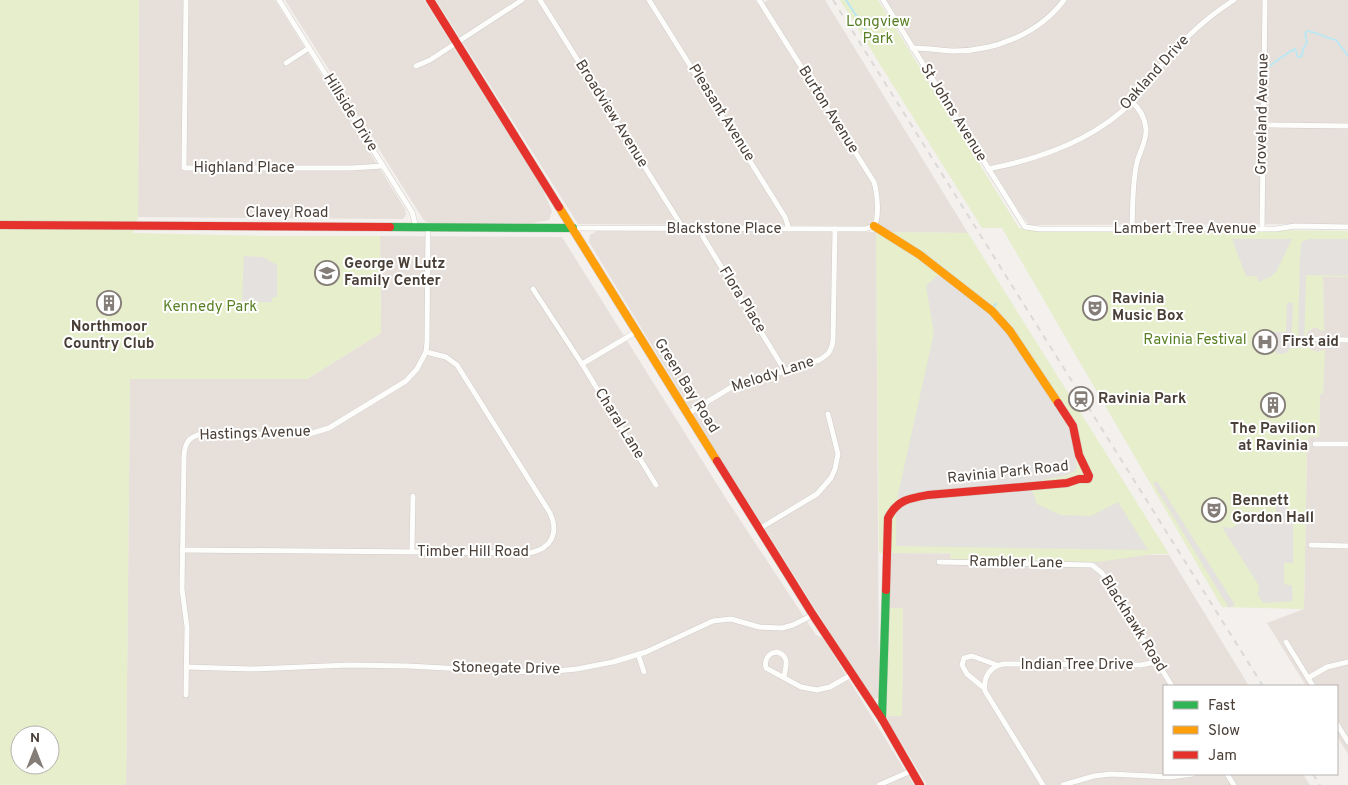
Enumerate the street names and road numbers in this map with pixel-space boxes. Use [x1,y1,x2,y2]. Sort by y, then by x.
street label: Oakland Drive [1116,31,1194,115]
street label: Groveland Avenue [1252,53,1274,175]
street label: Broadview Avenue [570,57,652,171]
street label: Pleasant Avenue [683,61,759,165]
street label: St Johns Avenue [915,61,991,165]
street label: Burton Avenue [794,63,862,157]
street label: Hillside Drive [318,70,382,156]
street label: Highland Place [193,159,295,178]
street label: Clavey Road [245,204,329,223]
street label: Blackstone Place [666,220,782,239]
street label: Lambert Tree Avenue [1113,220,1257,239]
street label: Flora Place [714,263,770,337]
street label: Green Bay Road [649,335,723,437]
street label: Melody Lane [729,353,817,397]
street label: Charal Lane [590,385,648,463]
street label: Hastings Avenue [199,423,311,445]
street label: Ravinia Park Road [946,457,1070,489]
street label: Timber Hill Road [417,543,529,562]
street label: Rambler Lane [969,553,1063,573]
street label: Blackhawk Road [1096,572,1170,676]
street label: Indian Tree Drive [1021,656,1133,675]
street label: Stonegate Drive [452,659,560,679]

